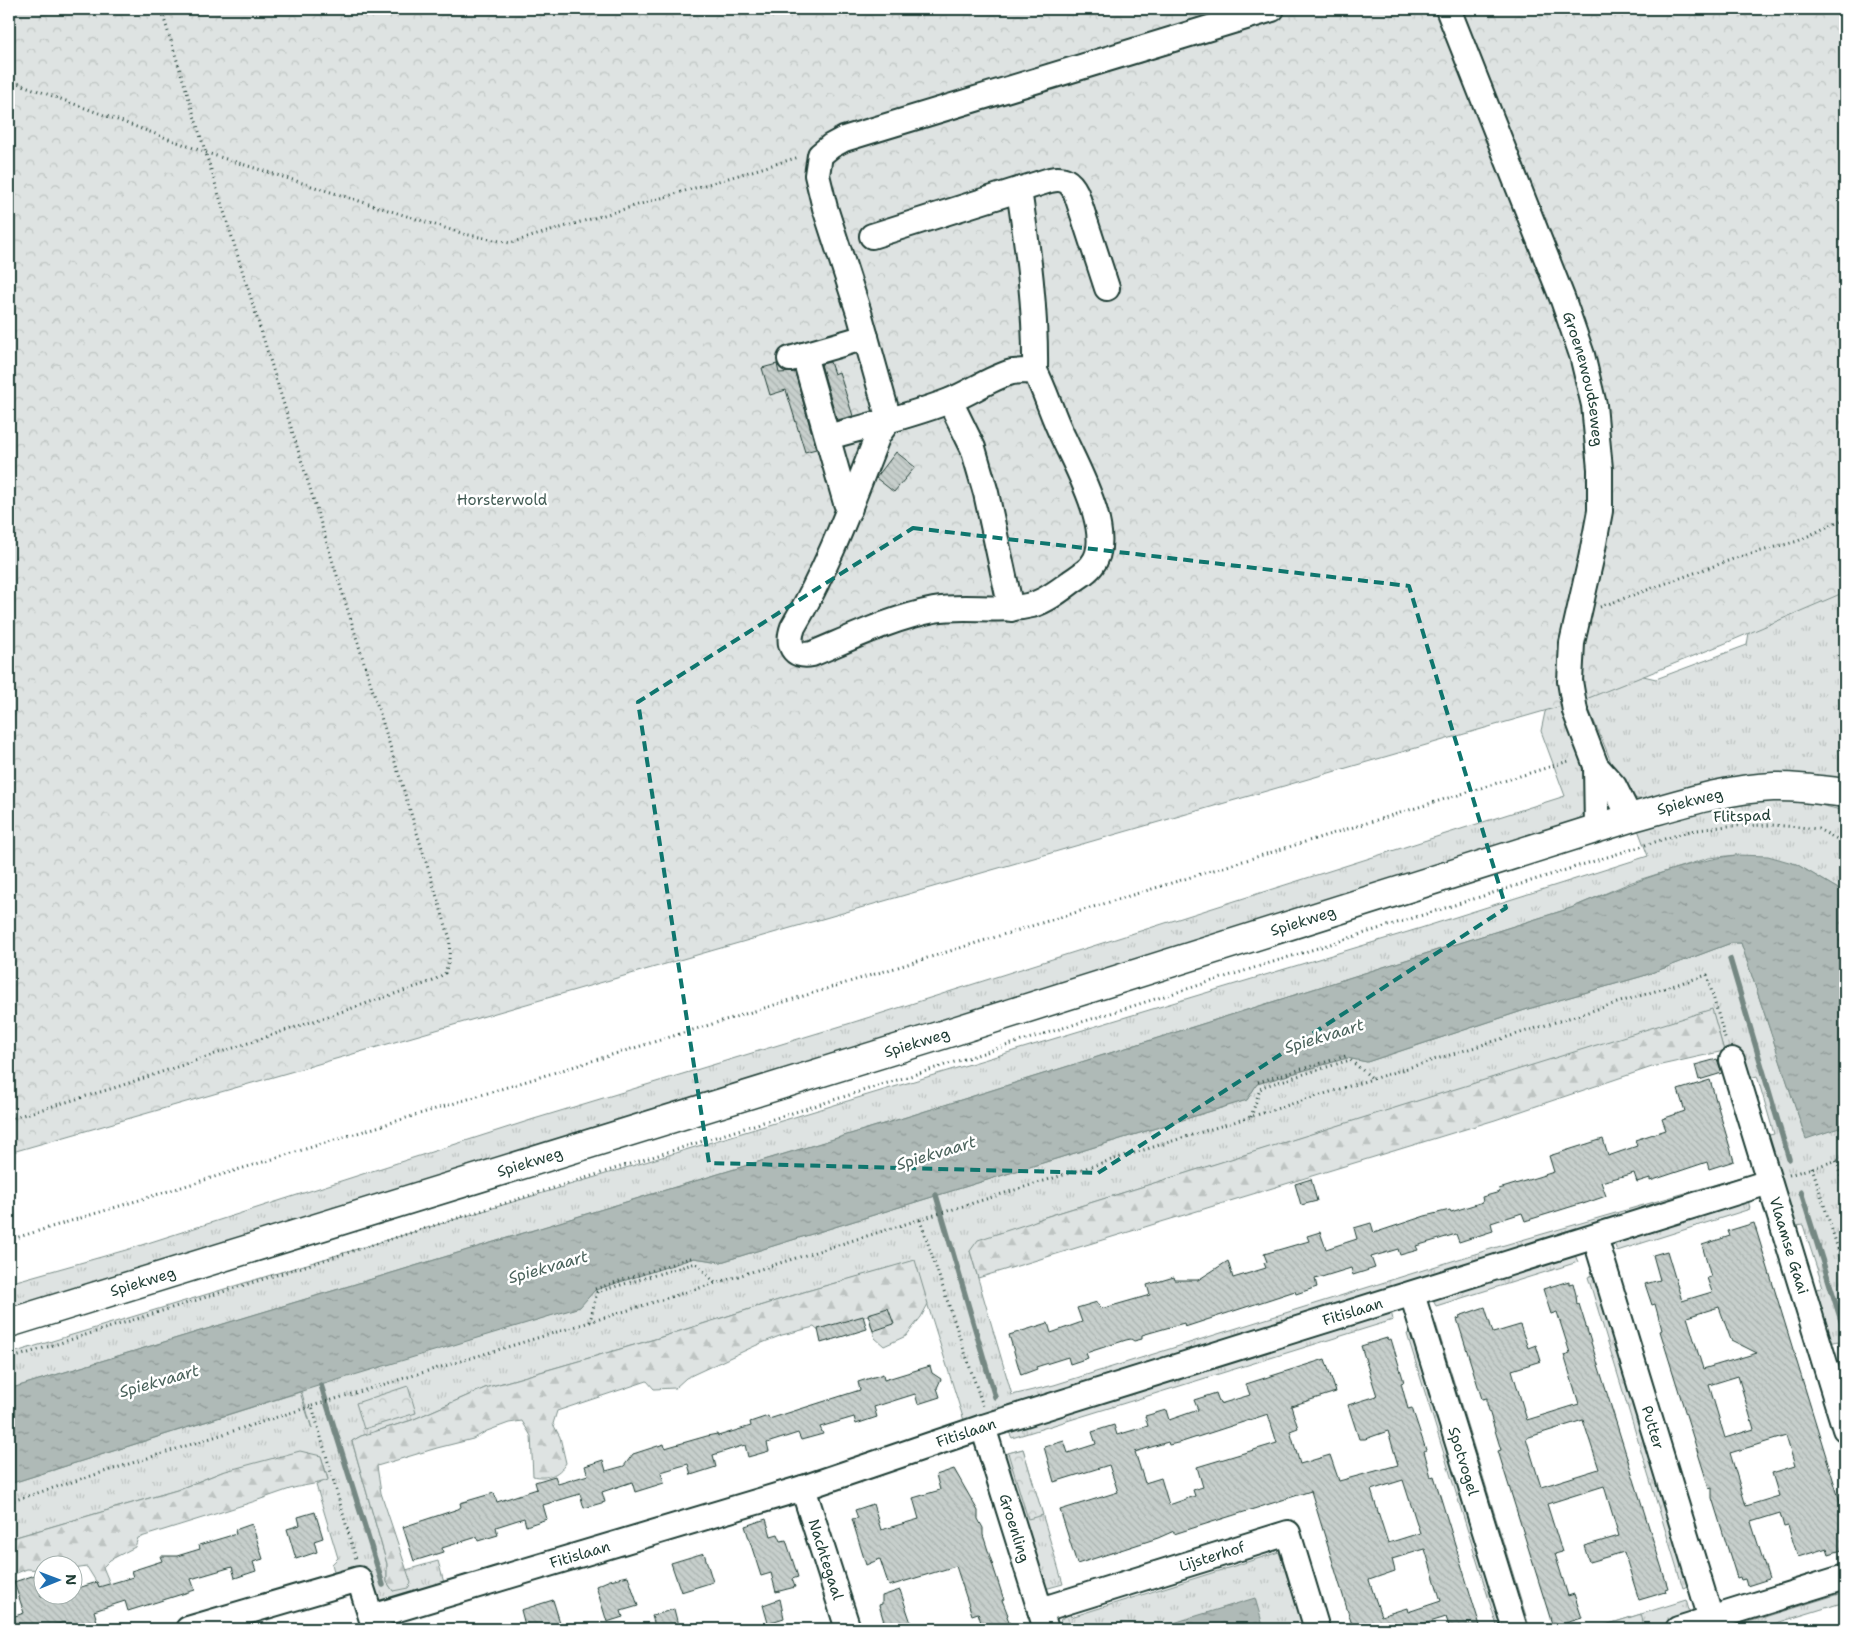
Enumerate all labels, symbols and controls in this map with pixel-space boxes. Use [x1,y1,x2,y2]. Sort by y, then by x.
street label: Groenewoudseweg [1558,309,1608,447]
park label: Horsterwold [457,490,548,510]
street label: Spiekweg [1655,784,1725,820]
street label: Flitspad [1713,805,1772,827]
street label: Spiekweg [1268,901,1338,941]
water label: Spiekvaart [1282,1014,1366,1058]
street label: Spiekweg [882,1023,952,1062]
water label: Spiekvaart [894,1131,978,1175]
street label: Spiekweg [495,1143,565,1182]
street label: Vlaamse Gaai [1764,1194,1813,1297]
water label: Spiekvaart [506,1246,590,1288]
street label: Spiekweg [108,1262,178,1301]
street label: Fitislaan [1320,1293,1385,1331]
water label: Spiekvaart [117,1360,201,1402]
street label: Putter [1637,1403,1669,1452]
street label: Fitislaan [933,1414,998,1452]
street label: Spotvogel [1443,1424,1484,1499]
street label: Groenling [994,1491,1035,1565]
street label: Nachtegaal [804,1517,848,1603]
street label: Fitislaan [547,1536,612,1573]
street label: Lijsterhof [1177,1537,1248,1576]
north arrow [32,1556,82,1606]
text: N [62,1574,80,1585]

